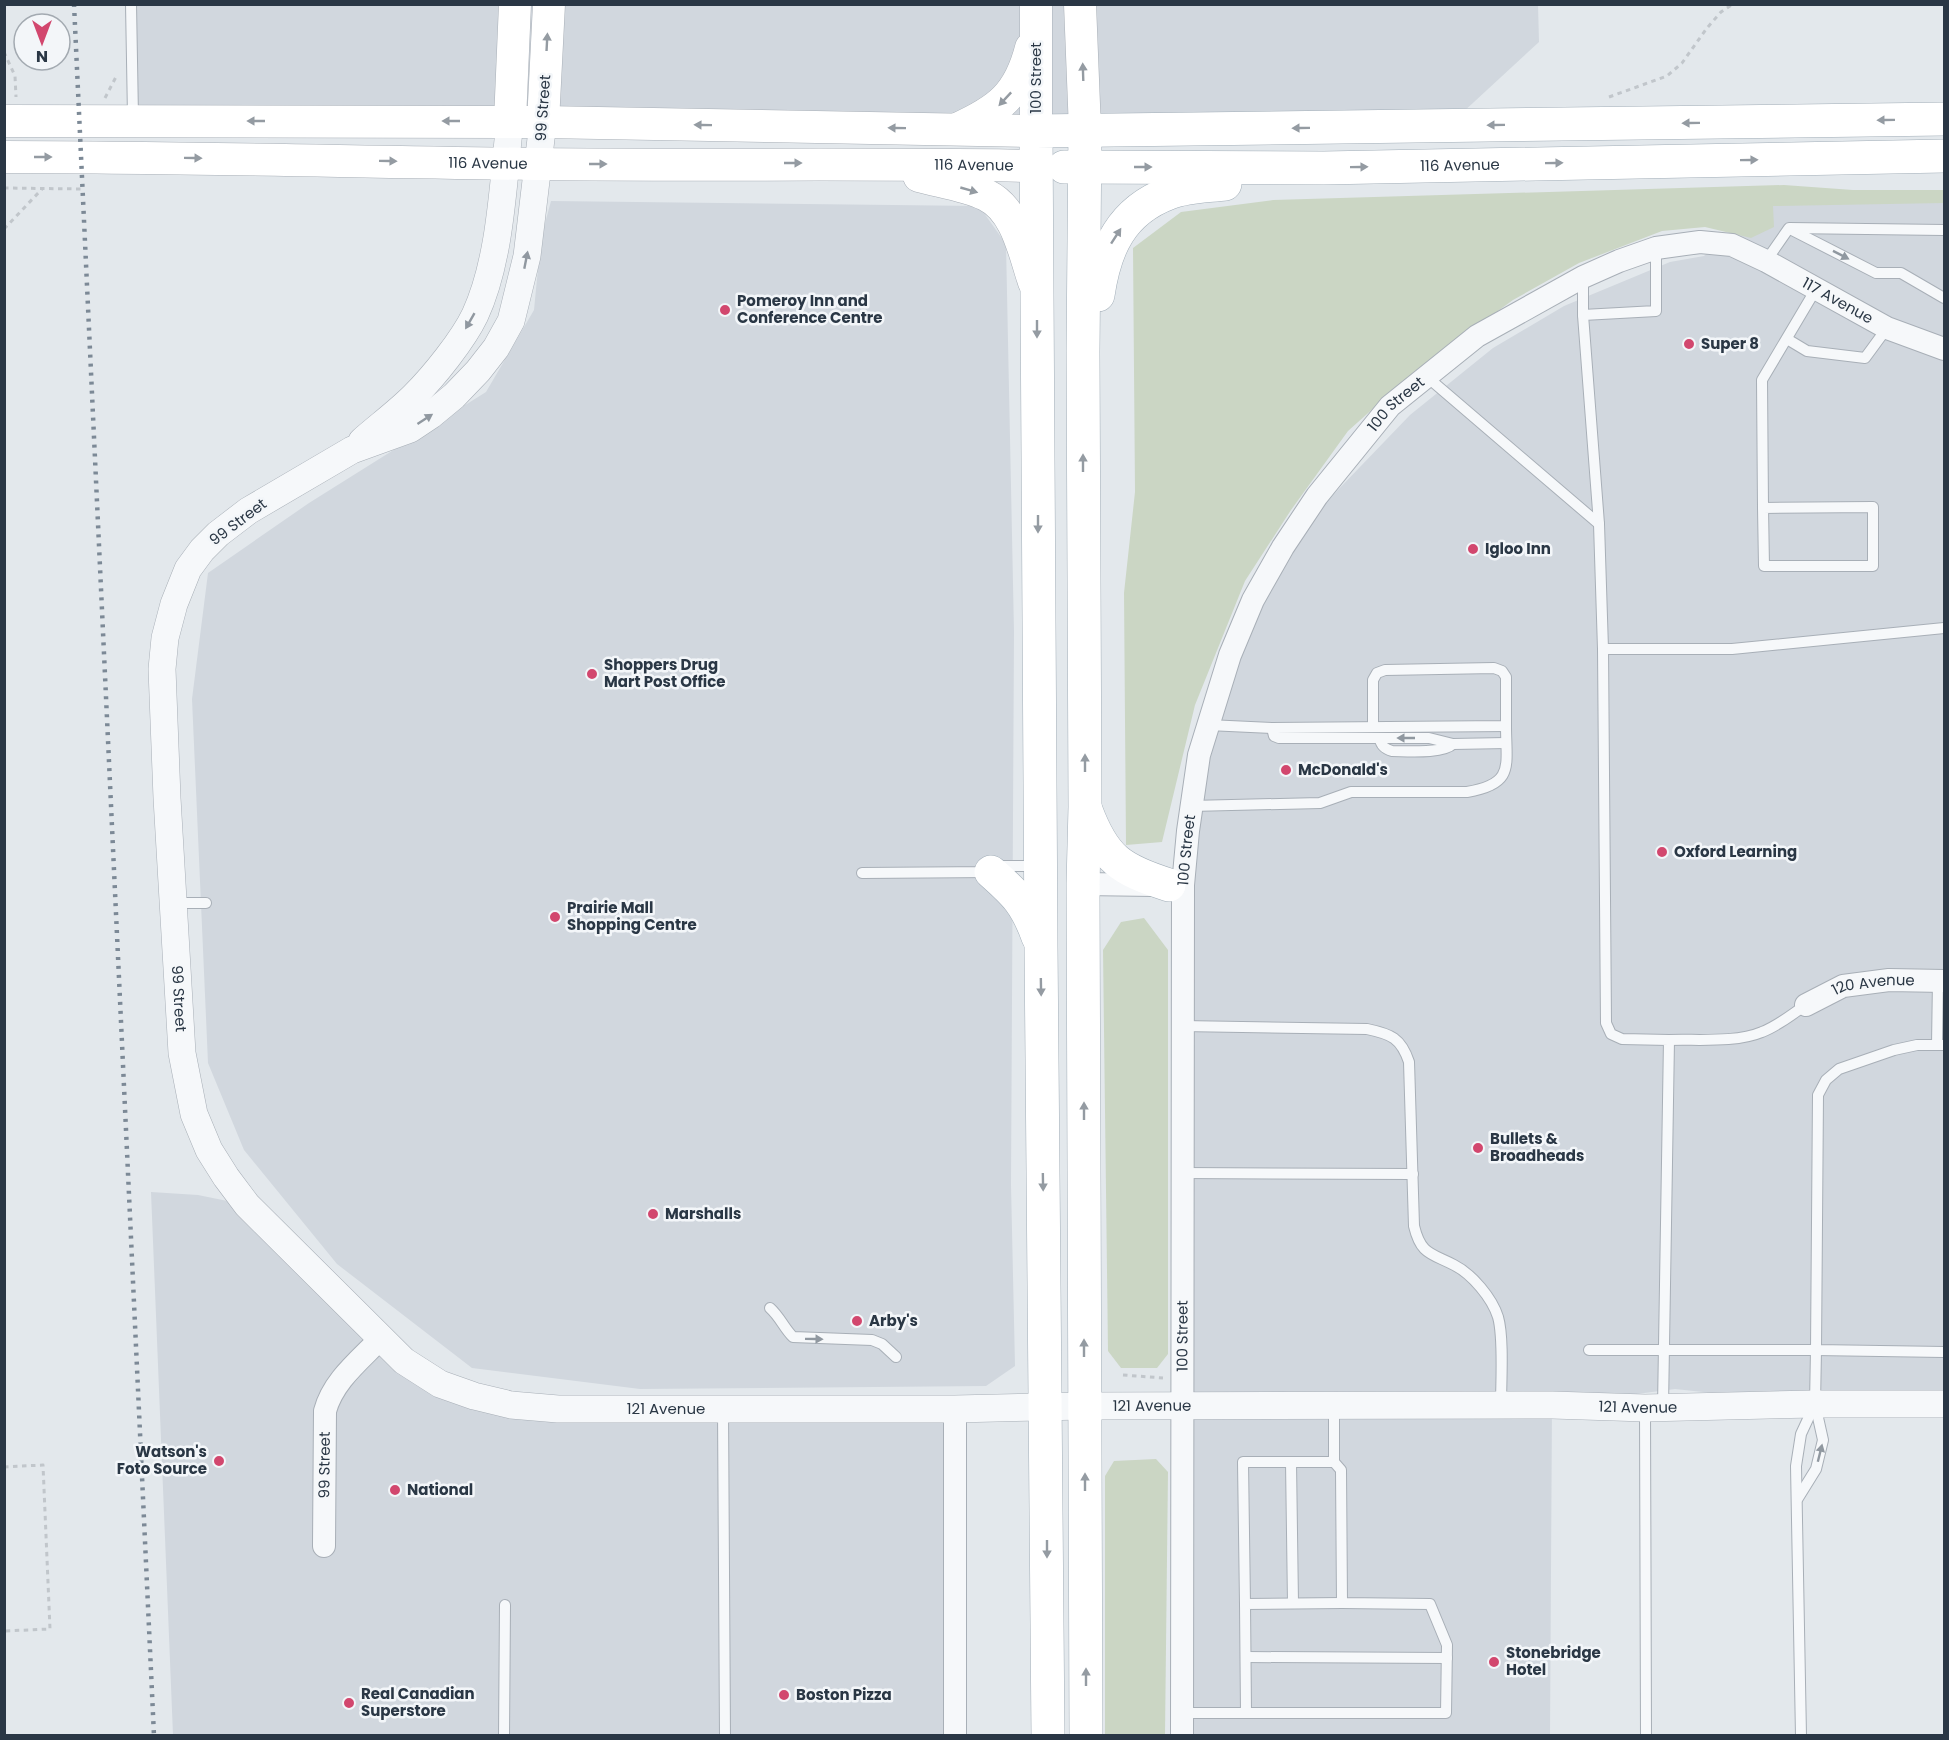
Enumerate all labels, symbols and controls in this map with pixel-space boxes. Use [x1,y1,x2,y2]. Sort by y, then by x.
north arrow [12,12,72,72]
one-way arrow [542,33,551,52]
street label: 100 Street [1025,42,1046,114]
text: N [36,45,48,68]
one-way arrow [1078,62,1087,81]
street label: 99 Street [530,74,555,142]
one-way arrow [998,91,1012,106]
one-way arrow [1877,115,1896,125]
one-way arrow [247,116,266,126]
one-way arrow [442,116,461,126]
one-way arrow [1682,118,1701,127]
one-way arrow [693,120,712,129]
one-way arrow [1487,120,1506,130]
one-way arrow [1292,123,1311,133]
one-way arrow [888,124,907,133]
one-way arrow [34,152,53,162]
street label: 116 Avenue [448,152,528,174]
one-way arrow [184,153,203,162]
street label: 116 Avenue [934,154,1014,176]
street label: 116 Avenue [1420,154,1500,176]
one-way arrow [1740,155,1759,164]
one-way arrow [379,156,398,166]
one-way arrow [783,158,802,168]
one-way arrow [1545,158,1564,168]
one-way arrow [588,159,607,169]
one-way arrow [1134,162,1153,172]
one-way arrow [1350,162,1369,172]
one-way arrow [960,185,978,195]
one-way arrow [1111,228,1122,244]
one-way arrow [522,250,531,269]
one-way arrow [1833,250,1850,260]
street label: 117 Avenue [1799,272,1877,328]
place label: Pomeroy Inn and Conference Centre [737,290,883,328]
marker: Pomeroy Inn and Conference Centre [718,303,732,317]
one-way arrow [465,313,476,329]
one-way arrow [1032,320,1042,339]
place label: Super 8 [1701,333,1759,354]
marker: Super 8 [1682,337,1696,351]
street label: 100 Street [1362,371,1429,436]
one-way arrow [417,414,433,425]
one-way arrow [1078,453,1088,472]
street label: 99 Street [205,493,271,550]
one-way arrow [1034,515,1043,534]
place label: Igloo Inn [1485,538,1551,559]
marker: Igloo Inn [1466,542,1480,556]
place label: Shoppers Drug Mart Post Office [604,654,726,692]
marker: Shoppers Drug Mart Post Office [585,667,599,681]
one-way arrow [1397,733,1416,743]
one-way arrow [1080,753,1090,772]
place label: McDonald's [1298,759,1388,780]
marker: McDonald's [1279,763,1293,777]
street label: 100 Street [1172,813,1200,887]
place label: Oxford Learning [1674,841,1797,862]
marker: Oxford Learning [1655,845,1669,859]
place label: Prairie Mall Shopping Centre [567,897,697,935]
marker: Prairie Mall Shopping Centre [548,910,562,924]
street label: 99 Street [167,965,192,1033]
street label: 120 Avenue [1828,969,1915,1000]
one-way arrow [1036,978,1046,997]
one-way arrow [1079,1101,1089,1120]
place label: Bullets & Broadheads [1490,1128,1584,1166]
marker: Bullets & Broadheads [1471,1141,1485,1155]
one-way arrow [1038,1173,1048,1192]
place label: Marshalls [665,1203,741,1224]
marker: Marshalls [646,1207,660,1221]
street label: 100 Street [1171,1300,1193,1372]
place label: Arby's [869,1310,918,1331]
marker: Arby's [850,1314,864,1328]
one-way arrow [804,1334,823,1344]
one-way arrow [1079,1338,1089,1357]
street label: 121 Avenue [1113,1395,1191,1416]
street label: 121 Avenue [1598,1396,1678,1418]
street label: 121 Avenue [627,1398,705,1419]
street label: 99 Street [313,1431,335,1499]
place label: Watson's Foto Source [117,1441,207,1479]
one-way arrow [1815,1444,1825,1462]
marker: Watson's Foto Source [212,1454,226,1468]
one-way arrow [1080,1473,1089,1492]
place label: National [407,1479,473,1500]
marker: National [388,1483,402,1497]
one-way arrow [1042,1540,1052,1559]
place label: Stonebridge Hotel [1506,1642,1601,1680]
marker: Stonebridge Hotel [1487,1655,1501,1669]
one-way arrow [1081,1668,1091,1687]
place label: Real Canadian Superstore [361,1683,475,1721]
place label: Boston Pizza [796,1684,892,1705]
marker: Boston Pizza [777,1688,791,1702]
marker: Real Canadian Superstore [342,1696,356,1710]

